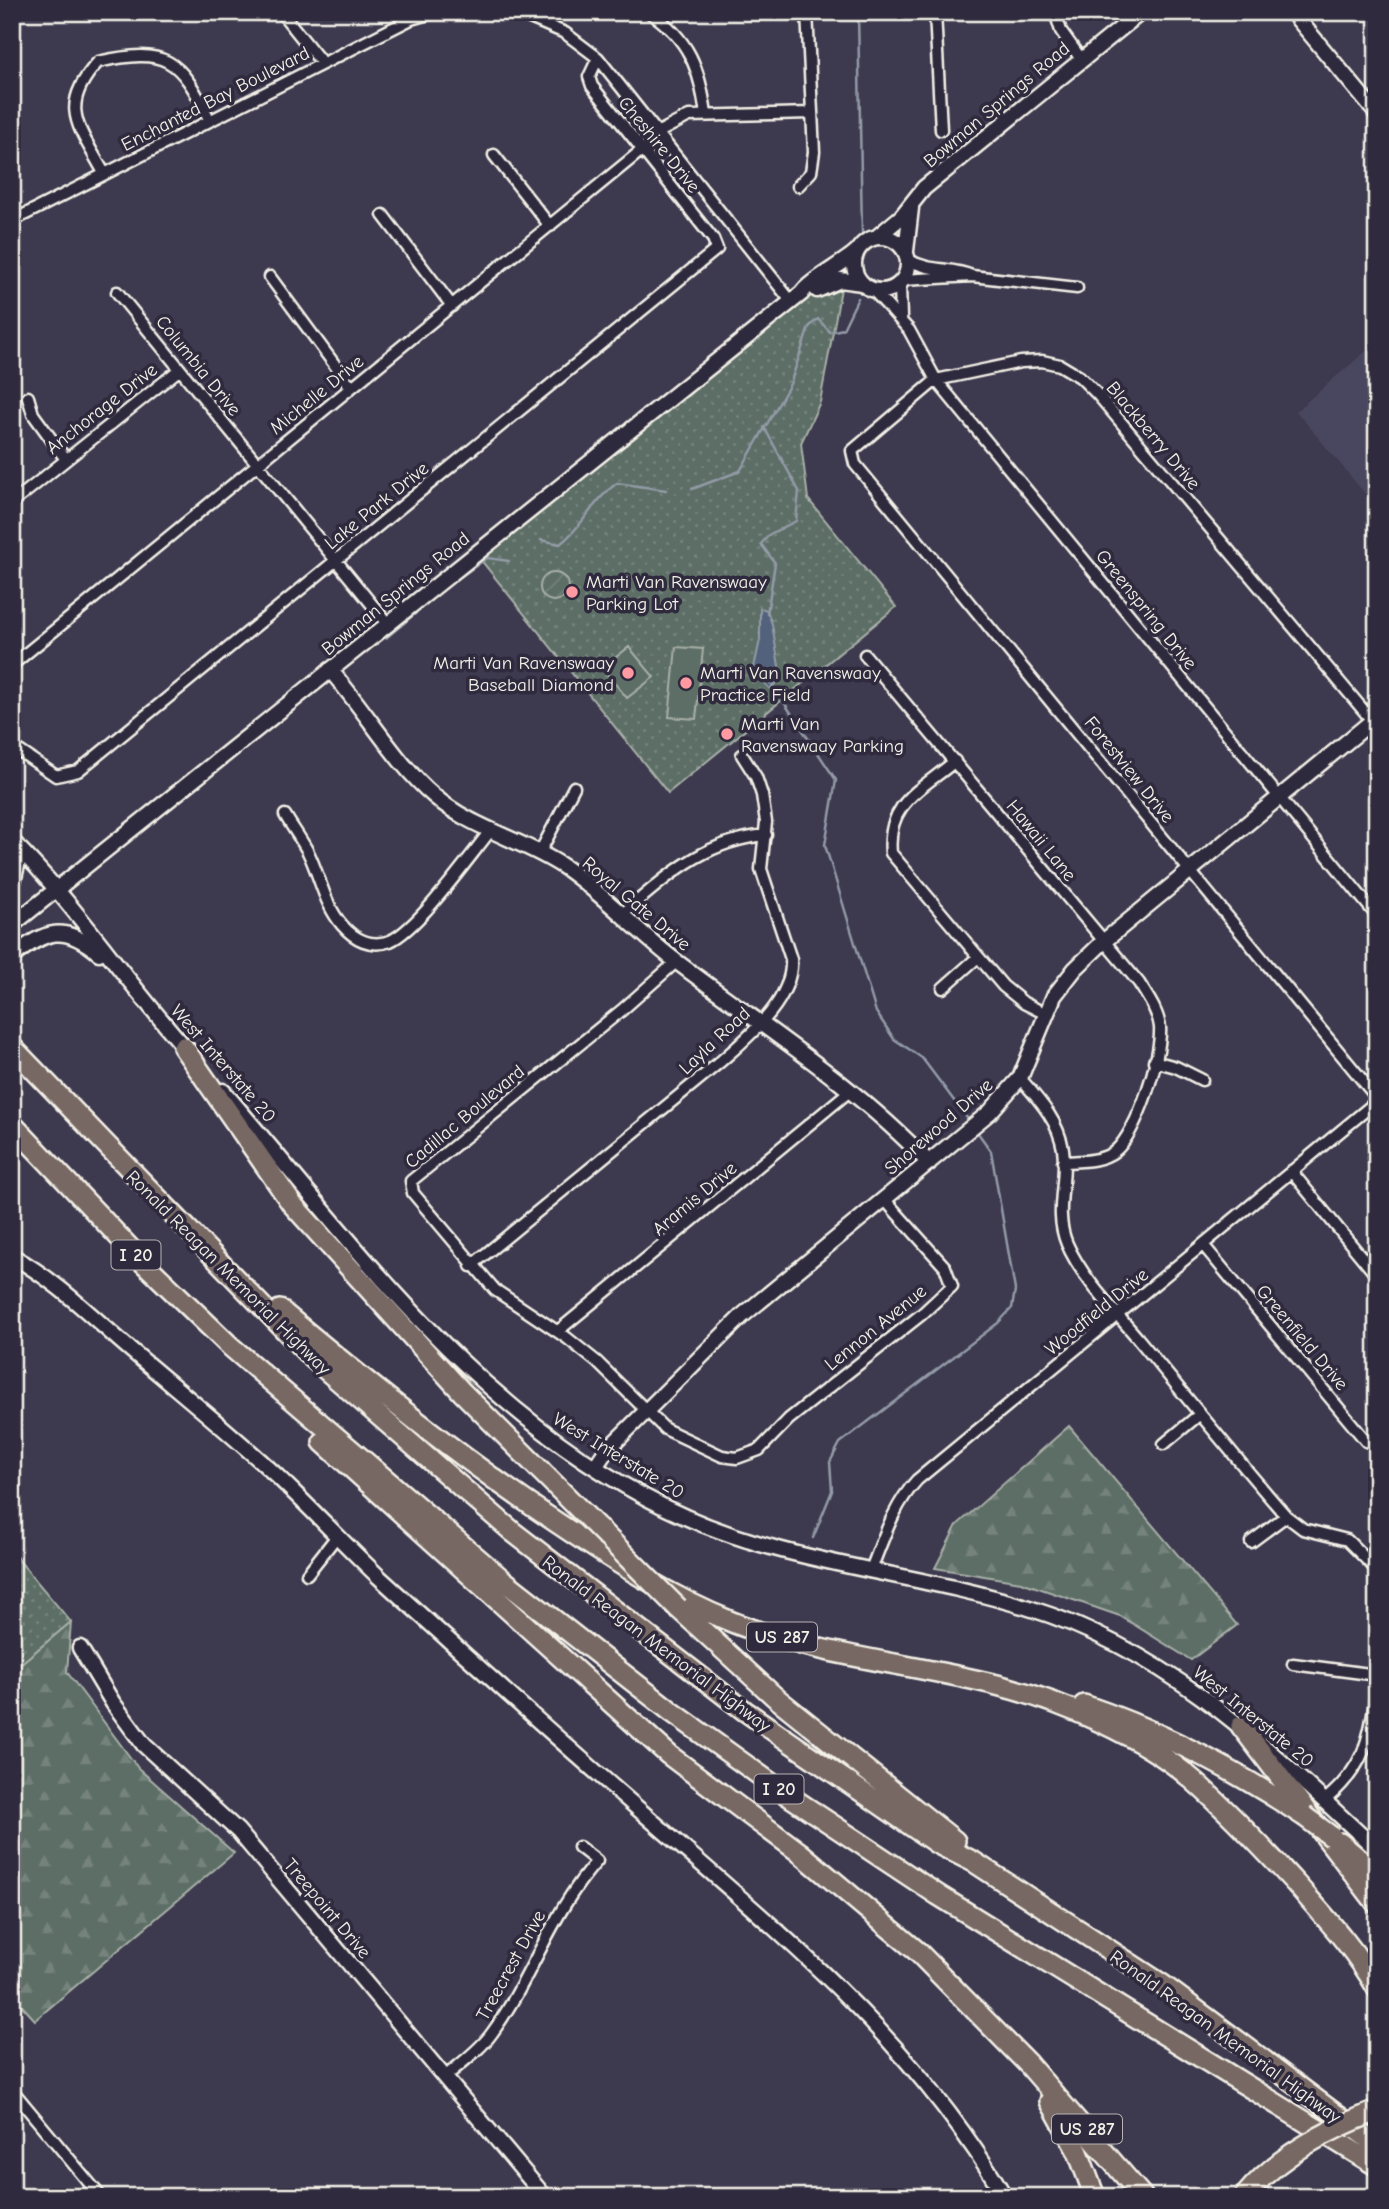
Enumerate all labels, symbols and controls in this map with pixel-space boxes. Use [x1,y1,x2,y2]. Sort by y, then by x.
street label: Bowman Springs Road [919,37,1074,172]
street label: Enchanted Bay Boulevard [118,42,313,156]
street label: Cheshire Drive [614,92,705,197]
street label: Columbia Drive [151,311,245,420]
street label: Michelle Drive [265,350,368,439]
street label: Anchorage Drive [42,359,161,459]
street label: Blackberry Drive [1102,377,1205,494]
street label: Lake Park Drive [320,457,433,554]
street label: Bowman Springs Road [317,527,474,660]
street label: Greenspring Drive [1091,545,1201,674]
place label: Marti Van Ravenswaay Parking Lot [586,571,767,615]
marker: Marti Van Ravenswaay Parking Lot [564,584,580,600]
place label: Marti Van Ravenswaay Baseball Diamond [433,652,614,696]
place label: Marti Van Ravenswaay Practice Field [700,662,881,706]
marker: Marti Van Ravenswaay Baseball Diamond [620,665,636,681]
marker: Marti Van Ravenswaay Practice Field [678,675,694,691]
street label: Forestview Drive [1080,712,1179,827]
place label: Marti Van Ravenswaay Parking [741,713,904,757]
marker: Marti Van Ravenswaay Parking [719,726,735,742]
street label: Hawaii Lane [1002,795,1081,886]
street label: Royal Gate Drive [578,852,695,955]
street label: West Interstate 20 [166,1000,280,1127]
street label: Layla Road [675,1002,755,1079]
street label: Cadillac Boulevard [400,1060,529,1173]
street label: Shorewood Drive [880,1074,997,1180]
street label: Aramis Drive [648,1157,741,1240]
street label: Ronald Reagan Memorial Highway [121,1166,335,1380]
road number: I 20 [111,1240,160,1270]
street label: Woodfield Drive [1041,1263,1153,1360]
street label: Lennon Avenue [820,1280,931,1375]
street label: Greenfield Drive [1252,1280,1353,1395]
street label: West Interstate 20 [549,1408,688,1504]
street label: Ronald Reagan Memorial Highway [538,1551,775,1737]
road number: US 287 [747,1622,817,1652]
street label: West Interstate 20 [1188,1661,1318,1772]
road number: I 20 [754,1774,804,1804]
street label: Treepoint Drive [279,1854,375,1963]
street label: Treecrest Drive [472,1907,550,2024]
street label: Ronald Reagan Memorial Highway [1106,1946,1346,2128]
road number: US 287 [1052,2115,1122,2144]

